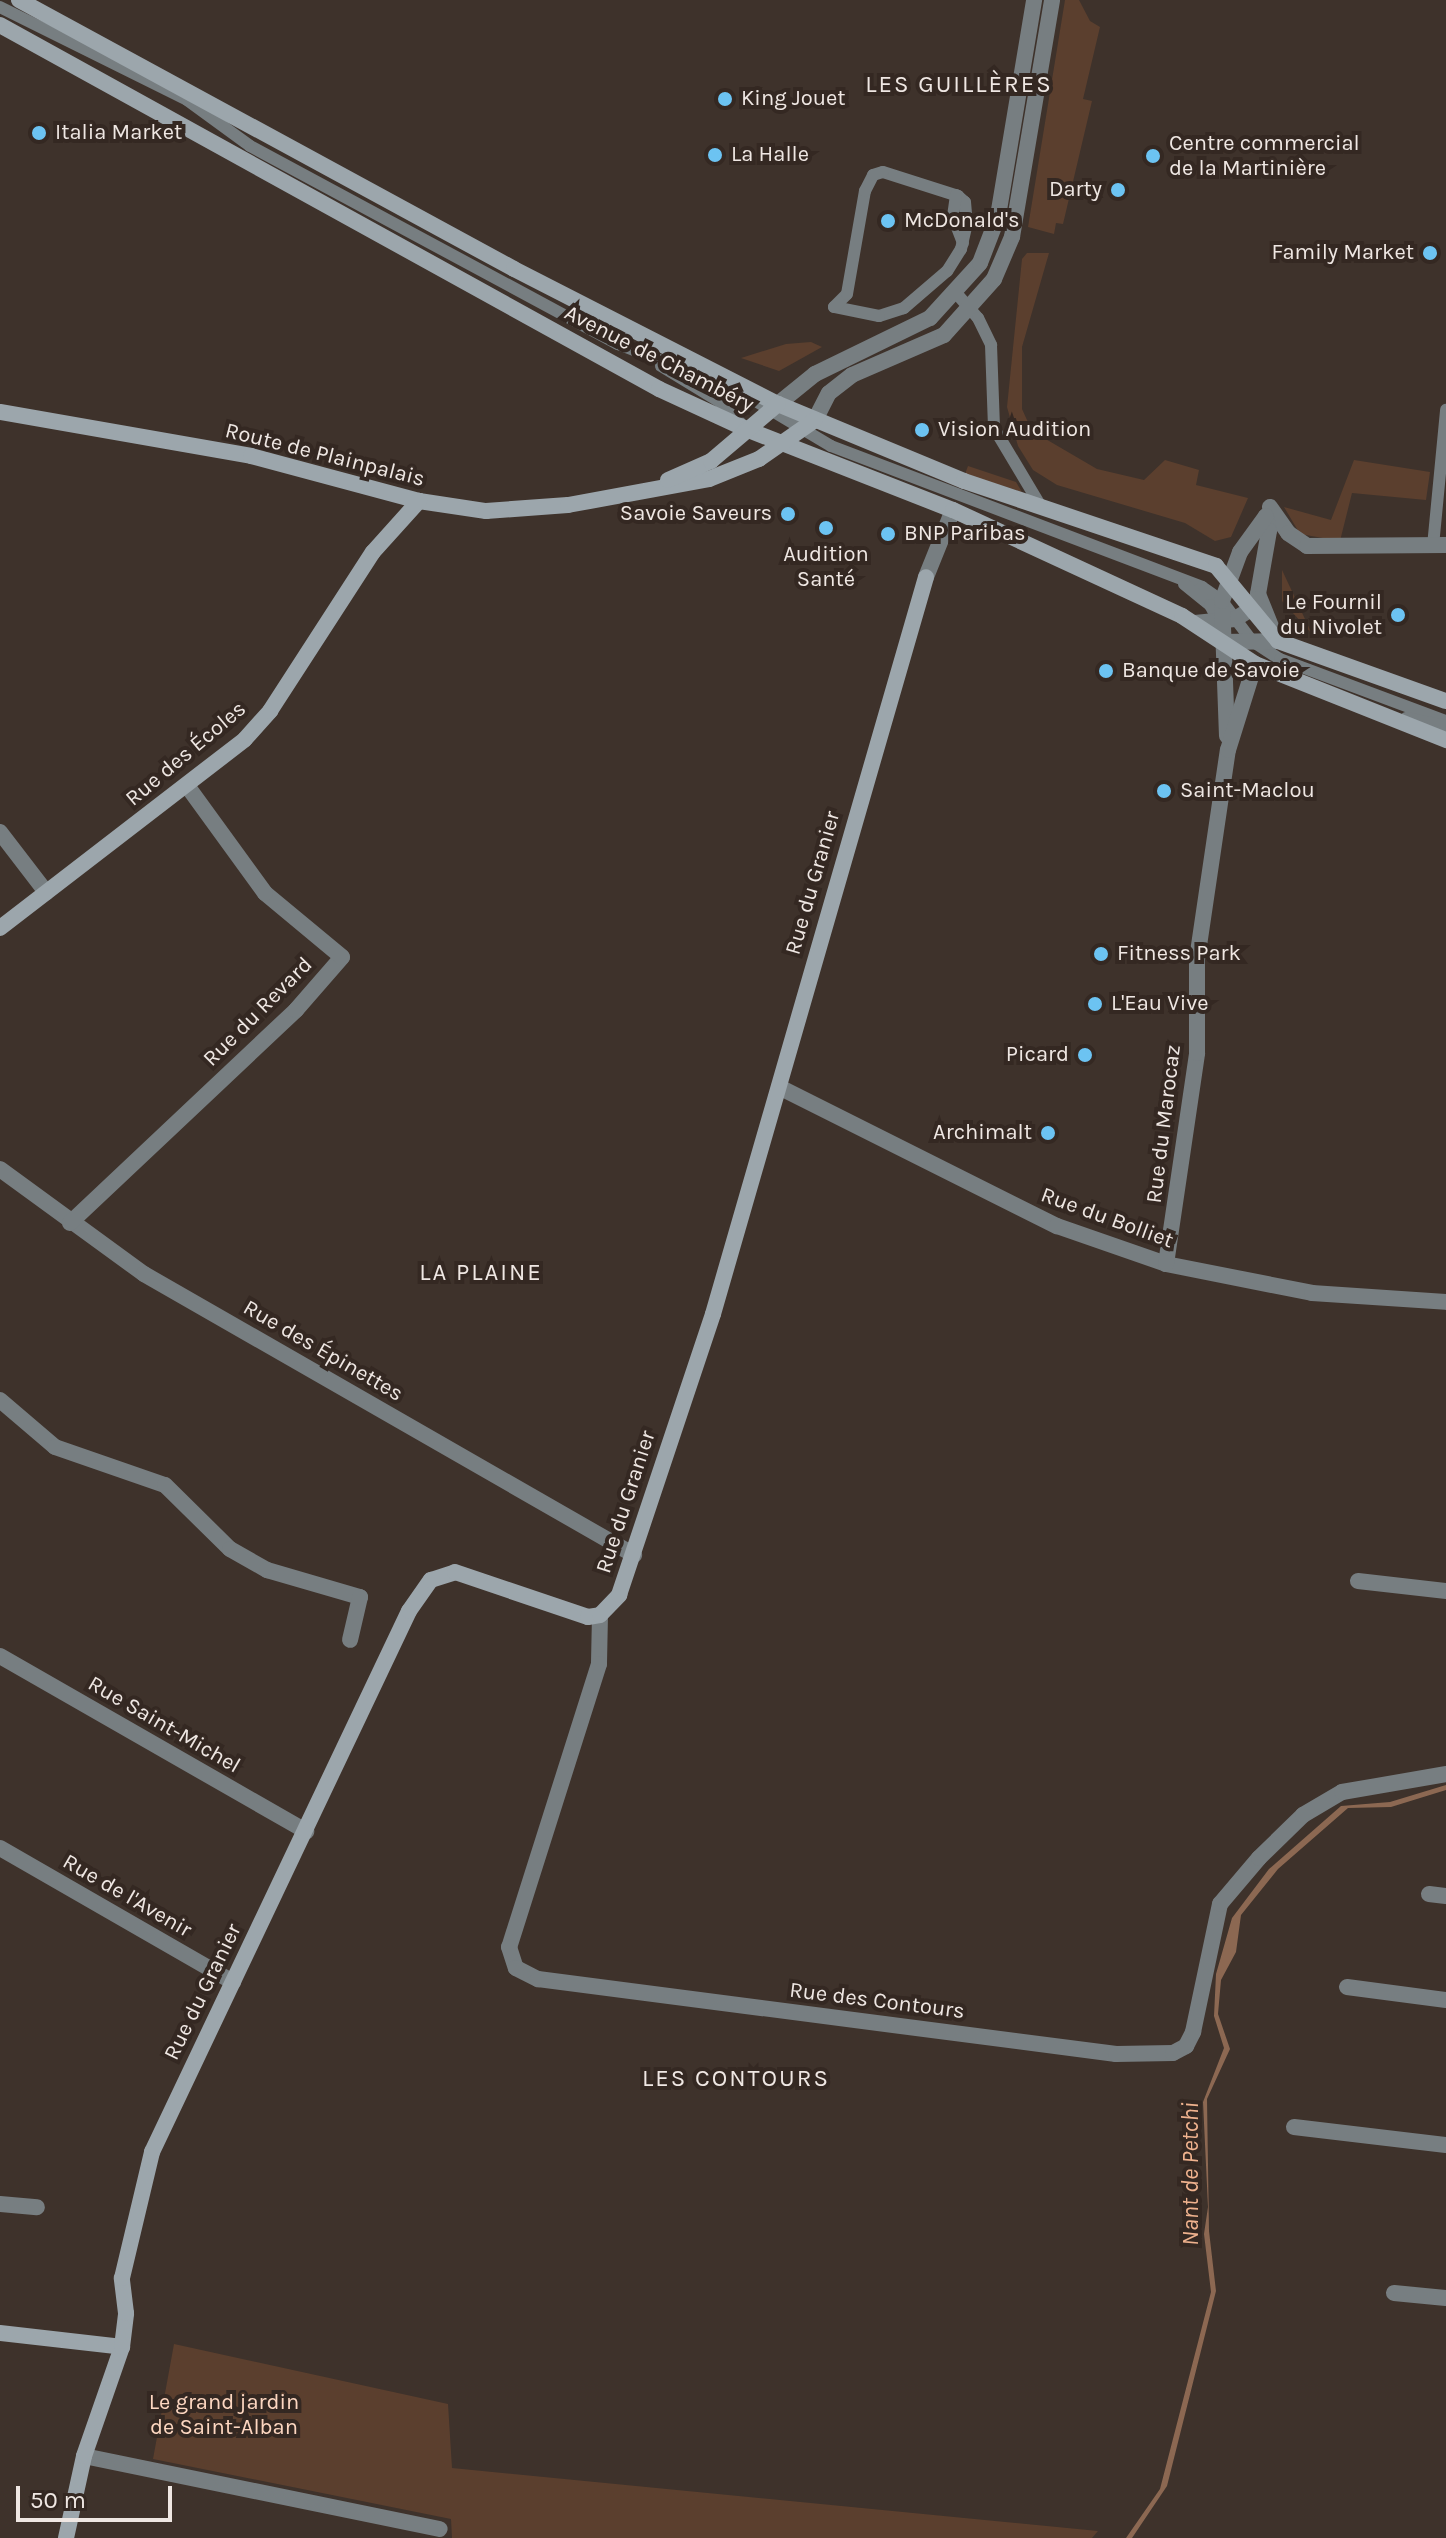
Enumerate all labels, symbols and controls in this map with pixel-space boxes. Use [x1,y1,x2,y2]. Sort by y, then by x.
district label: LES GUILLÈRES [865,71,1053,99]
place label: King Jouet [741,86,846,112]
marker: King Jouet [716,90,734,108]
place label: Italia Market [55,120,182,146]
marker: Italia Market [30,124,48,142]
place label: Centre commercial de la Martinière [1169,130,1360,182]
place label: La Halle [731,142,809,168]
marker: La Halle [706,146,724,164]
marker: Centre commercial de la Martinière [1144,147,1162,165]
place label: Darty [1049,177,1102,203]
marker: Darty [1109,181,1127,199]
place label: McDonald's [904,208,1020,234]
marker: McDonald's [879,212,897,230]
place label: Family Market [1271,240,1414,266]
marker: Family Market [1421,244,1439,262]
street label: Avenue de Chambéry [560,300,758,418]
street label: Route de Plainpalais [222,417,428,493]
place label: Vision Audition [938,417,1091,443]
marker: Vision Audition [913,421,931,439]
place label: Savoie Saveurs [620,501,772,527]
marker: Savoie Saveurs [779,505,797,523]
marker: Audition Santé [817,519,835,537]
place label: BNP Paribas [904,521,1026,547]
marker: BNP Paribas [879,525,897,543]
place label: Audition Santé [783,541,869,592]
place label: Le Fournil du Nivolet [1280,589,1382,640]
marker: Le Fournil du Nivolet [1389,606,1407,624]
place label: Banque de Savoie [1122,658,1300,684]
marker: Banque de Savoie [1097,662,1115,680]
street label: Rue des Écoles [120,696,252,812]
place label: Saint-Maclou [1180,778,1315,804]
marker: Saint-Maclou [1155,782,1173,800]
street label: Rue du Granier [780,808,846,958]
place label: Fitness Park [1117,941,1241,967]
marker: Fitness Park [1092,945,1110,963]
street label: Rue du Revard [198,952,318,1072]
place label: L'Eau Vive [1111,991,1209,1017]
marker: L'Eau Vive [1086,995,1104,1013]
place label: Picard [1006,1042,1069,1068]
street label: Rue du Marocaz [1141,1043,1187,1205]
marker: Picard [1076,1046,1094,1064]
place label: Archimalt [933,1120,1032,1146]
marker: Archimalt [1039,1124,1057,1142]
street label: Rue du Bolliet [1037,1182,1177,1254]
district label: LA PLAINE [419,1259,543,1287]
street label: Rue des Épinettes [238,1295,408,1407]
street label: Rue du Granier [591,1427,661,1577]
street label: Rue Saint-Michel [83,1671,245,1779]
street label: Rue de l'Avenir [58,1848,196,1944]
street label: Rue du Granier [159,1920,247,2064]
street label: Rue des Contours [788,1977,966,2025]
district label: LES CONTOURS [642,2065,830,2093]
water label: Nant de Petchi [1177,2102,1205,2246]
park label: Le grand jardin de Saint-Alban [149,2389,299,2440]
scale bar [20,2470,176,2520]
text: 50 m [30,2486,86,2514]

